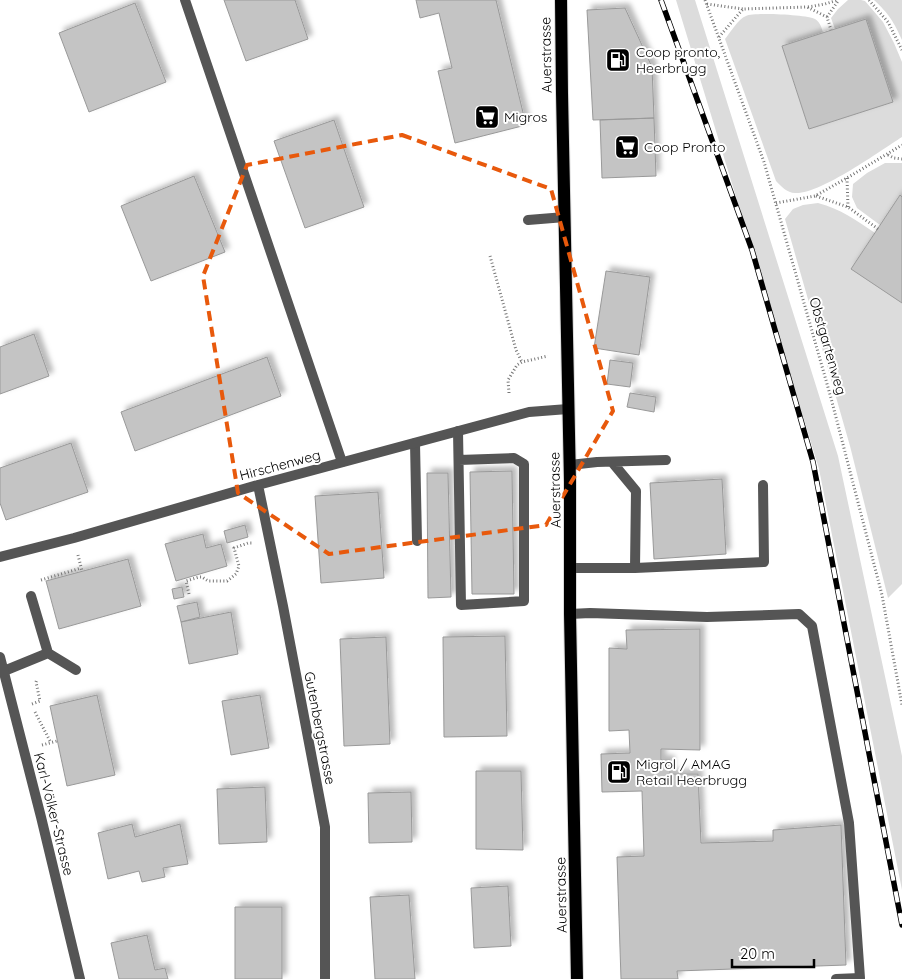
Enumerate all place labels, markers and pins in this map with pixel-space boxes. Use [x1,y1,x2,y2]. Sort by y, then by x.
place label: Coop pronto, Heerbrugg [636,43,721,77]
fuel station icon: Coop pronto, Heerbrugg [605,47,631,73]
supermarket icon: Migros [474,104,500,130]
place label: Migros [504,108,547,126]
supermarket icon: Coop Pronto [614,134,640,160]
place label: Coop Pronto [644,138,725,156]
place label: Migrol / AMAG Retail Heerbrugg [636,755,747,789]
fuel station icon: Migrol / AMAG Retail Heerbrugg [606,759,632,785]

